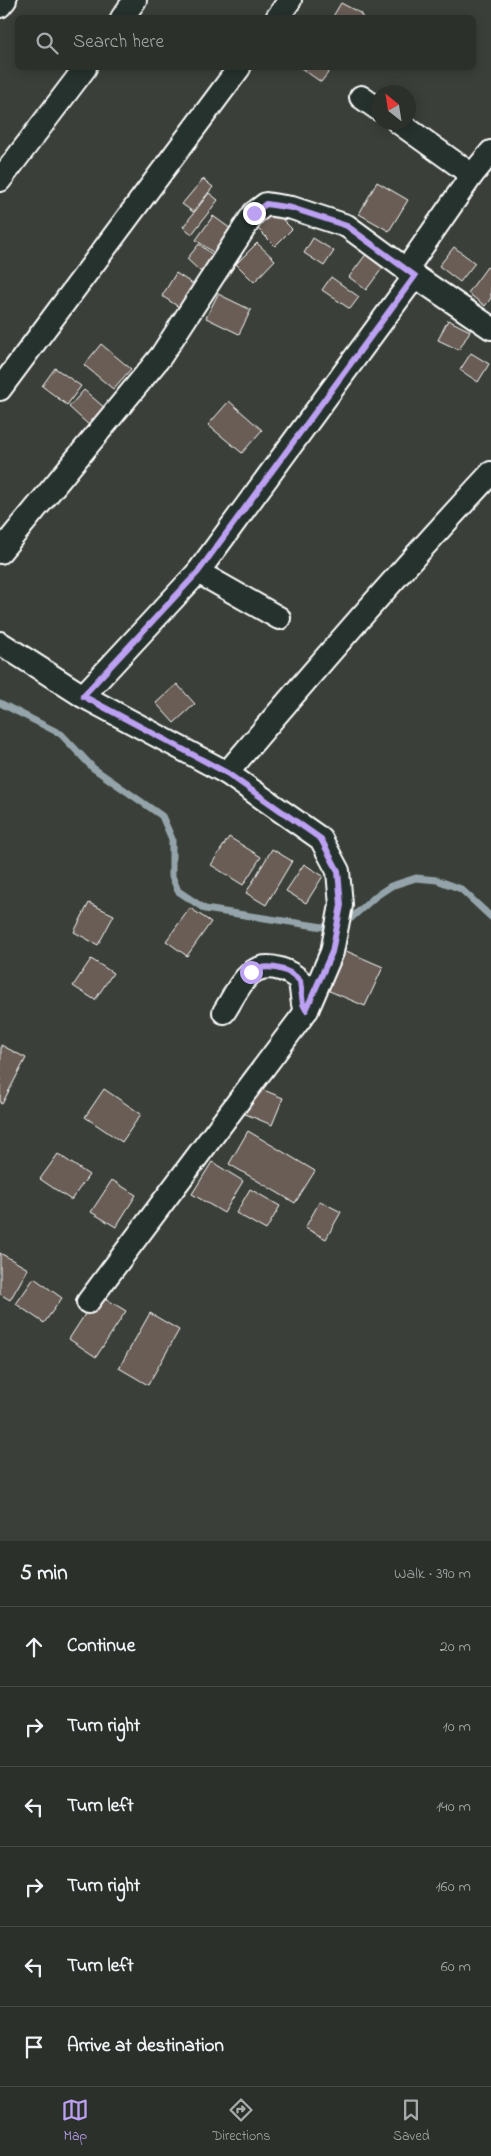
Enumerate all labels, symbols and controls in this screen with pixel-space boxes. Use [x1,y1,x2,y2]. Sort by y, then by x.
search box [15,15,476,70]
icon: search [33,29,61,57]
text: Search here [73,29,164,56]
north arrow [371,85,416,130]
route end [243,202,266,225]
route start [240,961,263,984]
text: 5 min [20,1559,68,1589]
text: Walk · 390 m [394,1562,471,1586]
icon: ahead [20,1633,48,1661]
text: Continue [67,1633,135,1660]
text: 20 m [440,1635,471,1659]
icon: right [20,1713,48,1741]
text: Turn right [67,1713,140,1740]
text: 10 m [443,1715,471,1739]
icon: left [20,1793,48,1821]
text: Turn left [67,1793,134,1820]
text: 140 m [436,1795,471,1819]
icon: right [20,1873,48,1901]
text: Turn right [67,1873,140,1900]
text: 160 m [436,1875,471,1899]
icon: left [20,1953,48,1981]
text: Turn left [67,1953,134,1980]
text: 60 m [441,1955,471,1979]
icon: arrive [20,2033,48,2061]
text: Arrive at destination [67,2033,224,2060]
tab: Map [61,2096,89,2147]
tab: Directions [212,2096,270,2147]
tab: Saved [393,2096,430,2147]

